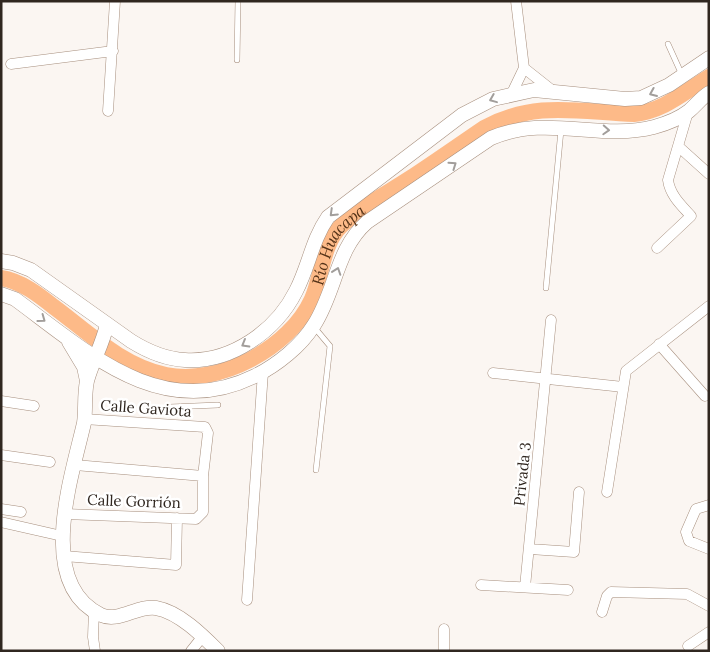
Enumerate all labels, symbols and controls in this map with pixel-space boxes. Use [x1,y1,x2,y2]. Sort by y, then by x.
one-way arrow [649,87,658,98]
one-way arrow [489,93,498,103]
one-way arrow [602,124,610,135]
one-way arrow [448,162,457,171]
water label: Río Huacapa [307,200,369,287]
one-way arrow [329,207,338,216]
one-way arrow [331,267,341,276]
one-way arrow [36,313,46,322]
one-way arrow [242,338,251,348]
street label: Calle Gaviota [100,395,193,421]
street label: Privada 3 [509,441,535,507]
street label: Calle Gorrión [87,490,181,512]

